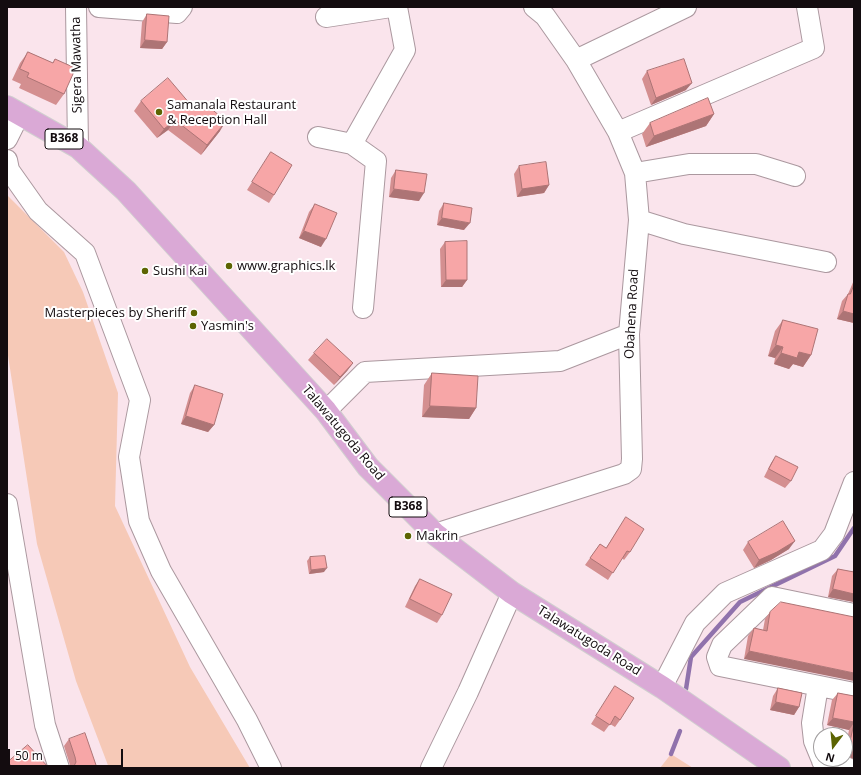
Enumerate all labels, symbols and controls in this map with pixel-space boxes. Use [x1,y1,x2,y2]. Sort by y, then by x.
street label: Sigera Mawatha [68,17,86,113]
place label: Samanala Restaurant & Reception Hall [167,97,296,128]
marker: Samanala Restaurant & Reception Hall [154,107,164,117]
road number: B368 [45,129,83,149]
place label: www.graphics.lk [237,258,335,274]
marker: www.graphics.lk [224,261,234,271]
place label: Sushi Kai [153,263,207,279]
marker: Sushi Kai [140,266,150,276]
street label: Obahena Road [622,269,642,359]
place label: Masterpieces by Sheriff [44,305,186,321]
marker: Masterpieces by Sheriff [189,308,199,318]
place label: Yasmin's [201,318,254,334]
marker: Yasmin's [188,321,198,331]
street label: Talawatugoda Road [299,382,387,484]
road number: B368 [389,497,427,517]
place label: Makrin [416,528,458,544]
marker: Makrin [403,531,413,541]
street label: Talawatugoda Road [534,603,644,679]
north arrow [813,727,853,767]
scale bar [10,741,125,767]
text: 50 m [15,747,43,764]
text: N [823,750,836,767]

